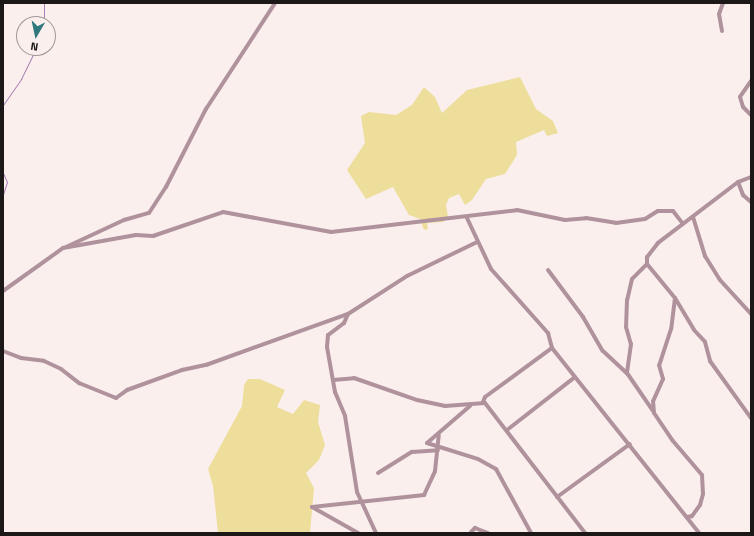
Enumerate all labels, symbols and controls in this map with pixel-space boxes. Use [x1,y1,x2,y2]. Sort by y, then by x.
north arrow [16,16,56,56]
text: N [29,38,39,55]

